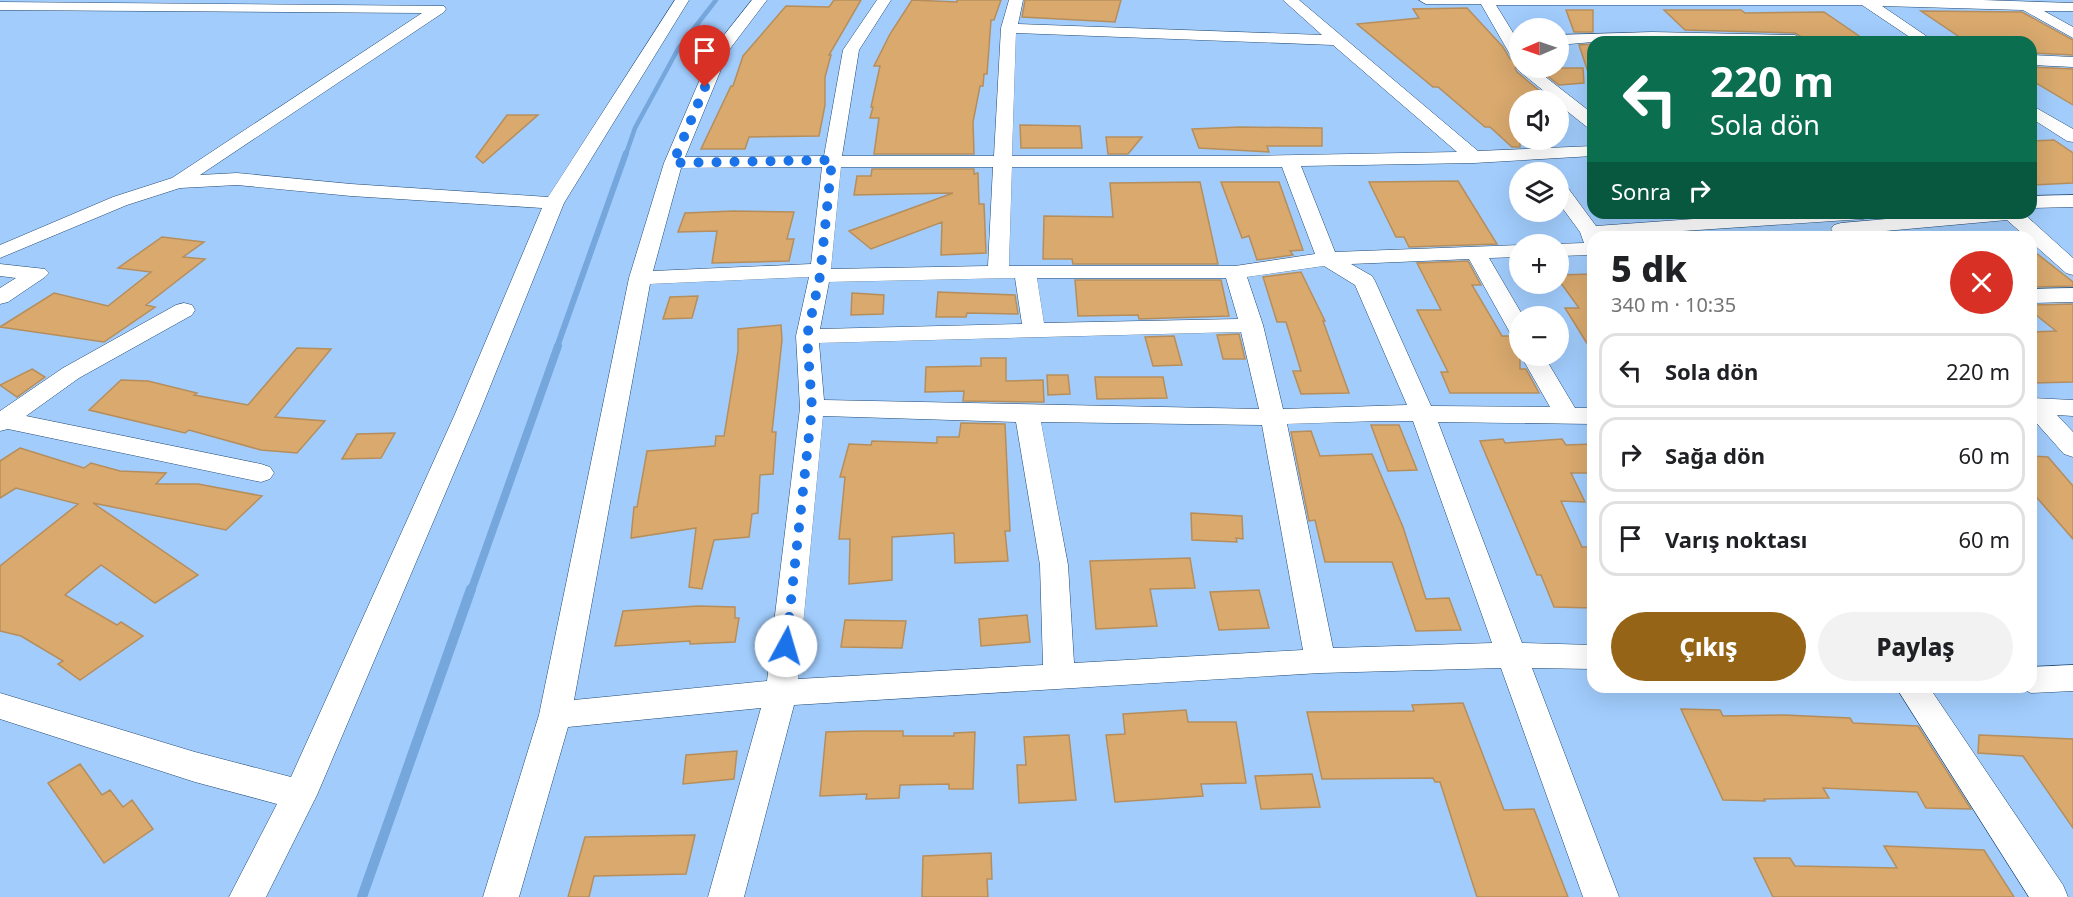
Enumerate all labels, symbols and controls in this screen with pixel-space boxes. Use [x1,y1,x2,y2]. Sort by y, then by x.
north arrow [1509,18,1569,78]
map controls [1509,18,1569,366]
pin [679,25,730,87]
icon: arrive [688,34,721,67]
text: 220 m [1710,52,1834,109]
icon: left [1611,60,1689,138]
button: sound [1509,90,1569,150]
text: Sola dön [1710,106,1820,143]
button: layers [1509,162,1569,222]
icon: right [1683,174,1716,207]
text: Sonra [1611,176,1671,206]
button: + [1509,234,1569,294]
text: 5 dk [1611,244,1687,293]
button: close [1950,251,2013,314]
text: 340 m · 10:35 [1611,291,1736,318]
button: − [1509,306,1569,366]
icon: left [1614,354,1647,387]
text: Sola dön [1665,356,1758,386]
text: 220 m [1946,356,2010,386]
icon: right [1614,438,1647,471]
text: Sağa dön [1665,440,1765,470]
text: 60 m [1959,440,2010,470]
icon: arrive [1614,522,1647,555]
text: Varış noktası [1665,524,1807,554]
text: 60 m [1959,524,2010,554]
button: Çıkış [1611,612,1806,681]
button: Paylaş [1818,612,2013,681]
position arrow [754,614,818,678]

